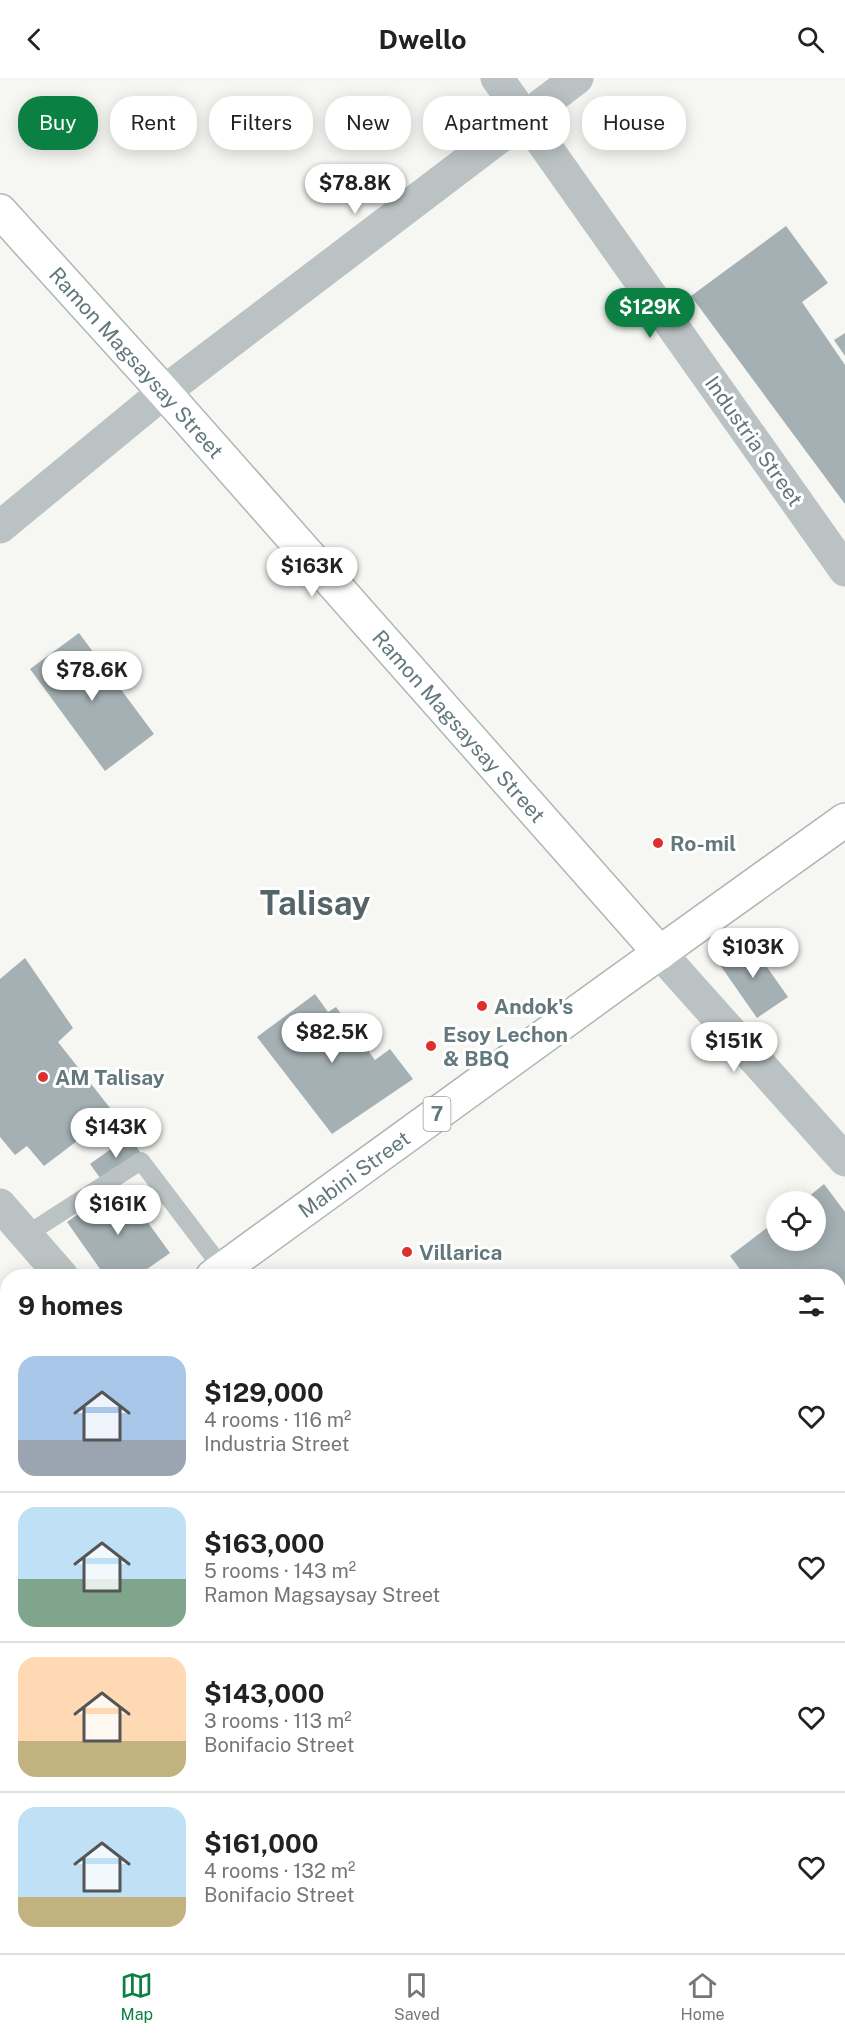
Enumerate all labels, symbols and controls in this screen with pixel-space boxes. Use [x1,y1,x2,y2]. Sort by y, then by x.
icon: back [18,23,51,56]
text: Dwello [379,23,466,55]
icon: search [794,23,827,56]
chip: Buy [18,96,98,150]
chip: Rent [110,96,197,150]
chip: Filters [209,96,313,150]
chip: New [325,96,411,150]
chip: Apartment [423,96,570,150]
chip: House [582,96,686,150]
pin: $78.8K [306,164,404,215]
text: $78.8K [319,171,391,195]
street label: Ramon Magsaysay Street [44,262,229,463]
pin: $129K [608,288,692,339]
text: $129K [619,295,681,319]
street label: Industria Street [700,371,808,511]
pin: $163K [270,547,354,598]
text: $163K [281,554,343,578]
street label: Ramon Magsaysay Street [368,625,551,827]
pin: $78.6K [43,651,141,702]
text: $78.6K [56,658,128,682]
place label: Ro-mil [670,831,736,856]
marker: Ro-mil [651,836,665,850]
district label: Talisay [260,884,371,922]
pin: $103K [711,928,795,979]
text: $103K [722,935,784,959]
place label: Andok's [494,994,573,1019]
marker: Andok's [475,999,489,1013]
pin: $82.5K [283,1013,381,1064]
text: $82.5K [296,1020,368,1044]
place label: Esoy Lechon & BBQ [443,1022,568,1071]
pin: $151K [692,1022,776,1073]
text: $151K [705,1029,763,1053]
marker: Esoy Lechon & BBQ [424,1039,438,1053]
place label: AM Talisay [55,1065,165,1090]
marker: AM Talisay [36,1070,50,1084]
road number: 7 [424,1097,450,1131]
pin: $143K [74,1108,158,1159]
text: $143K [85,1115,147,1139]
street label: Mabini Street [293,1125,415,1223]
pin: $161K [76,1185,160,1236]
map controls [766,1191,826,1251]
button: locate [766,1191,826,1251]
text: $161K [89,1192,147,1216]
place label: Villarica [419,1240,502,1265]
marker: Villarica [400,1245,414,1259]
icon: filters [795,1289,828,1322]
text: 9 homes [18,1290,123,1321]
text: $129,000 [204,1377,324,1408]
icon: home [66,1380,138,1452]
icon: heart [795,1400,828,1433]
text: 4 rooms · 116 m² [204,1408,351,1432]
text: Industria Street [204,1432,350,1456]
text: $163,000 [204,1528,325,1559]
icon: home [66,1531,138,1603]
icon: heart [795,1551,828,1584]
text: 5 rooms · 143 m² [204,1559,356,1583]
text: Ramon Magsaysay Street [204,1583,440,1607]
text: $143,000 [204,1678,324,1709]
icon: home [66,1681,138,1753]
icon: heart [795,1701,828,1734]
text: 3 rooms · 113 m² [204,1709,352,1733]
text: Bonifacio Street [204,1733,354,1757]
text: $161,000 [204,1828,318,1859]
icon: home [66,1831,138,1903]
icon: heart [795,1851,828,1884]
text: 4 rooms · 132 m² [204,1859,355,1883]
text: Bonifacio Street [204,1883,354,1907]
tab: Map [120,1969,153,2024]
tab: Saved [394,1969,440,2024]
tab: Home [681,1969,725,2024]

